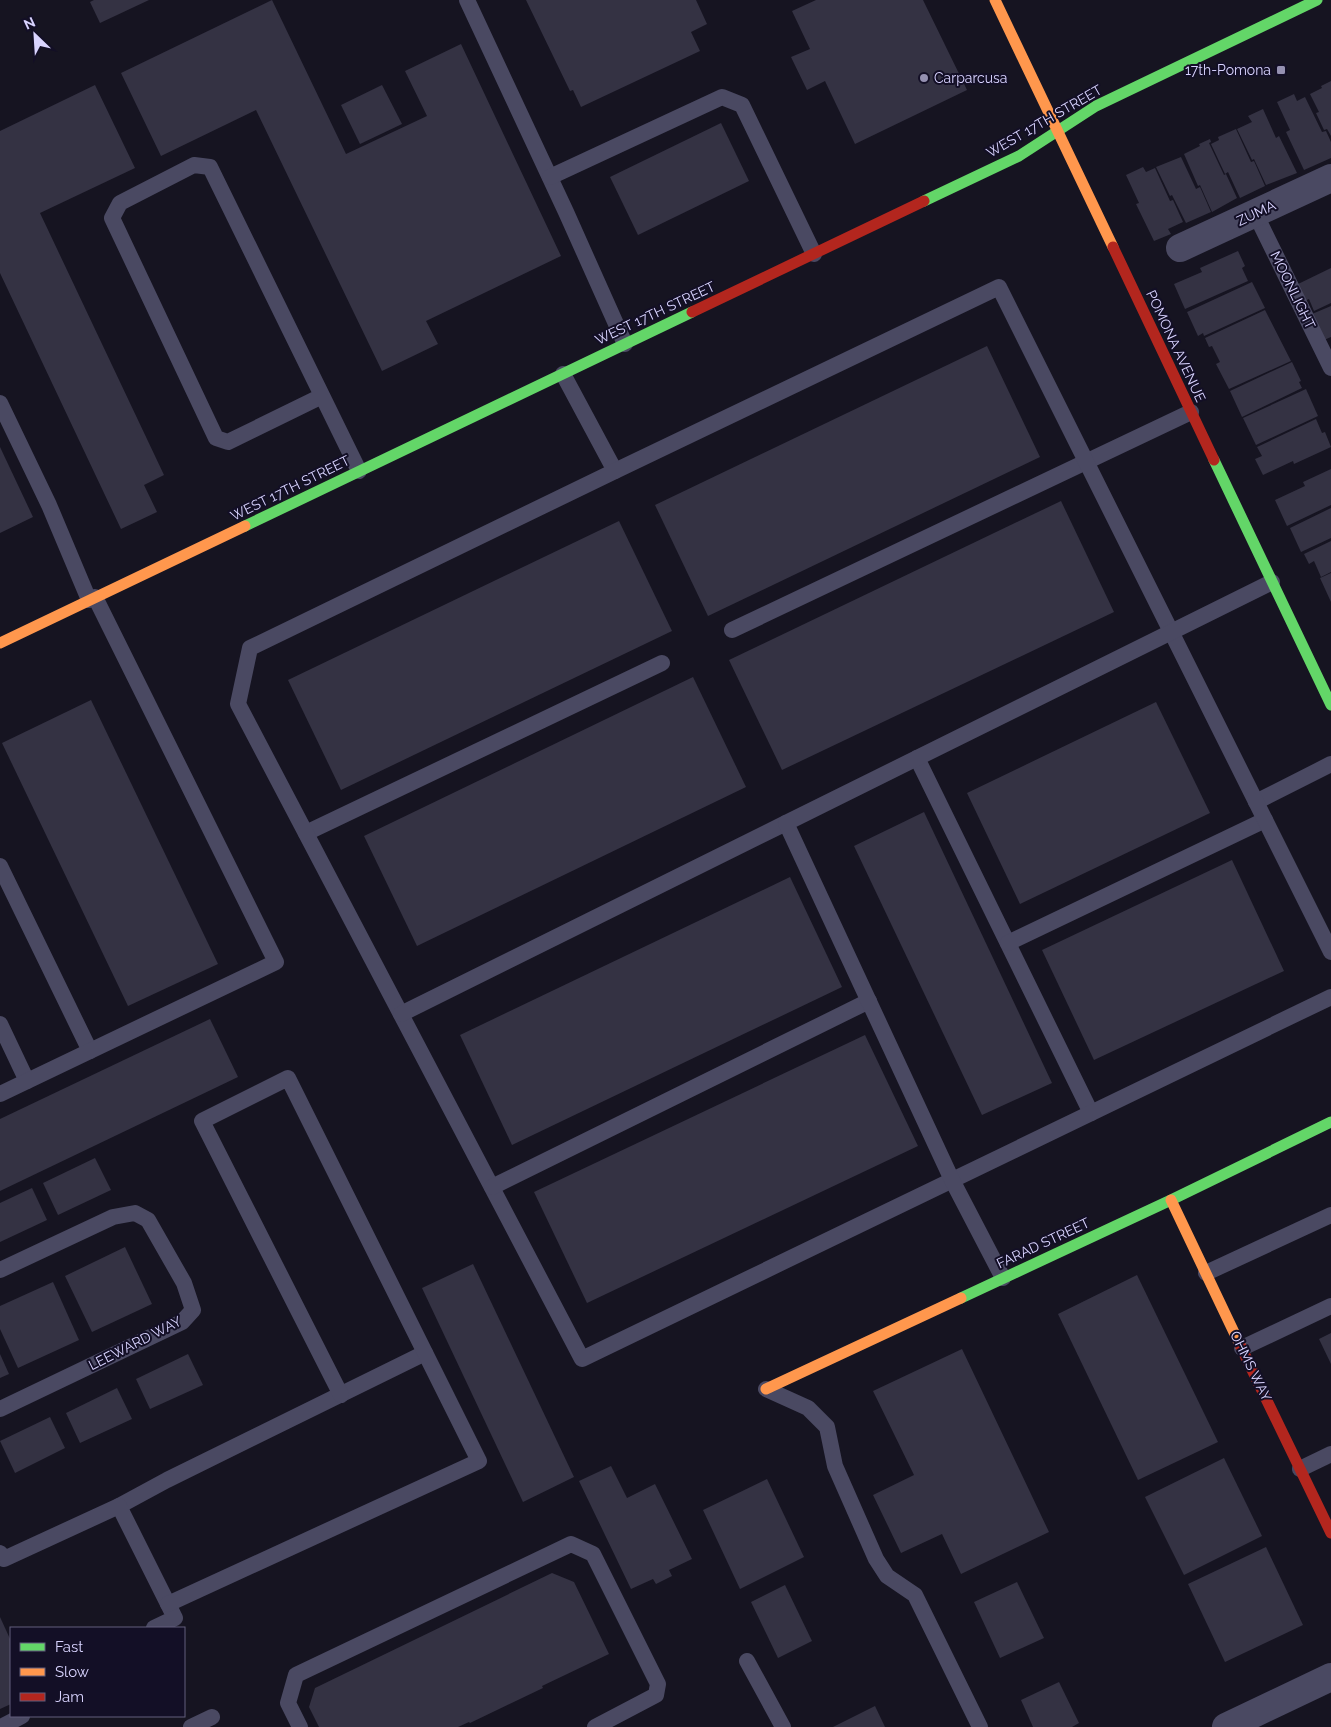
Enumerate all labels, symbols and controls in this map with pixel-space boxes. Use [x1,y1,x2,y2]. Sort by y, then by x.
north arrow [10,10,60,60]
text: N [21,14,38,33]
place label: 17th-Pomona [1185,62,1271,78]
marker: 17th-Pomona [1275,64,1287,76]
place label: Carparcusa [934,70,1008,86]
marker: Carparcusa [918,72,930,84]
street label: WEST 17TH STREET [983,81,1105,161]
street label: ZUMA [1234,197,1278,229]
street label: MOONLIGHT [1267,248,1319,332]
street label: WEST 17TH STREET [592,278,718,348]
street label: POMONA AVENUE [1143,288,1209,404]
street label: WEST 17TH STREET [228,452,353,524]
street label: FARAD STREET [994,1214,1092,1272]
street label: LEEWARD WAY [86,1313,184,1373]
street label: OHMS WAY [1227,1328,1275,1404]
legend [10,1627,185,1717]
text: Fast [55,1638,83,1656]
text: Slow [55,1663,89,1681]
text: Jam [55,1688,84,1706]

